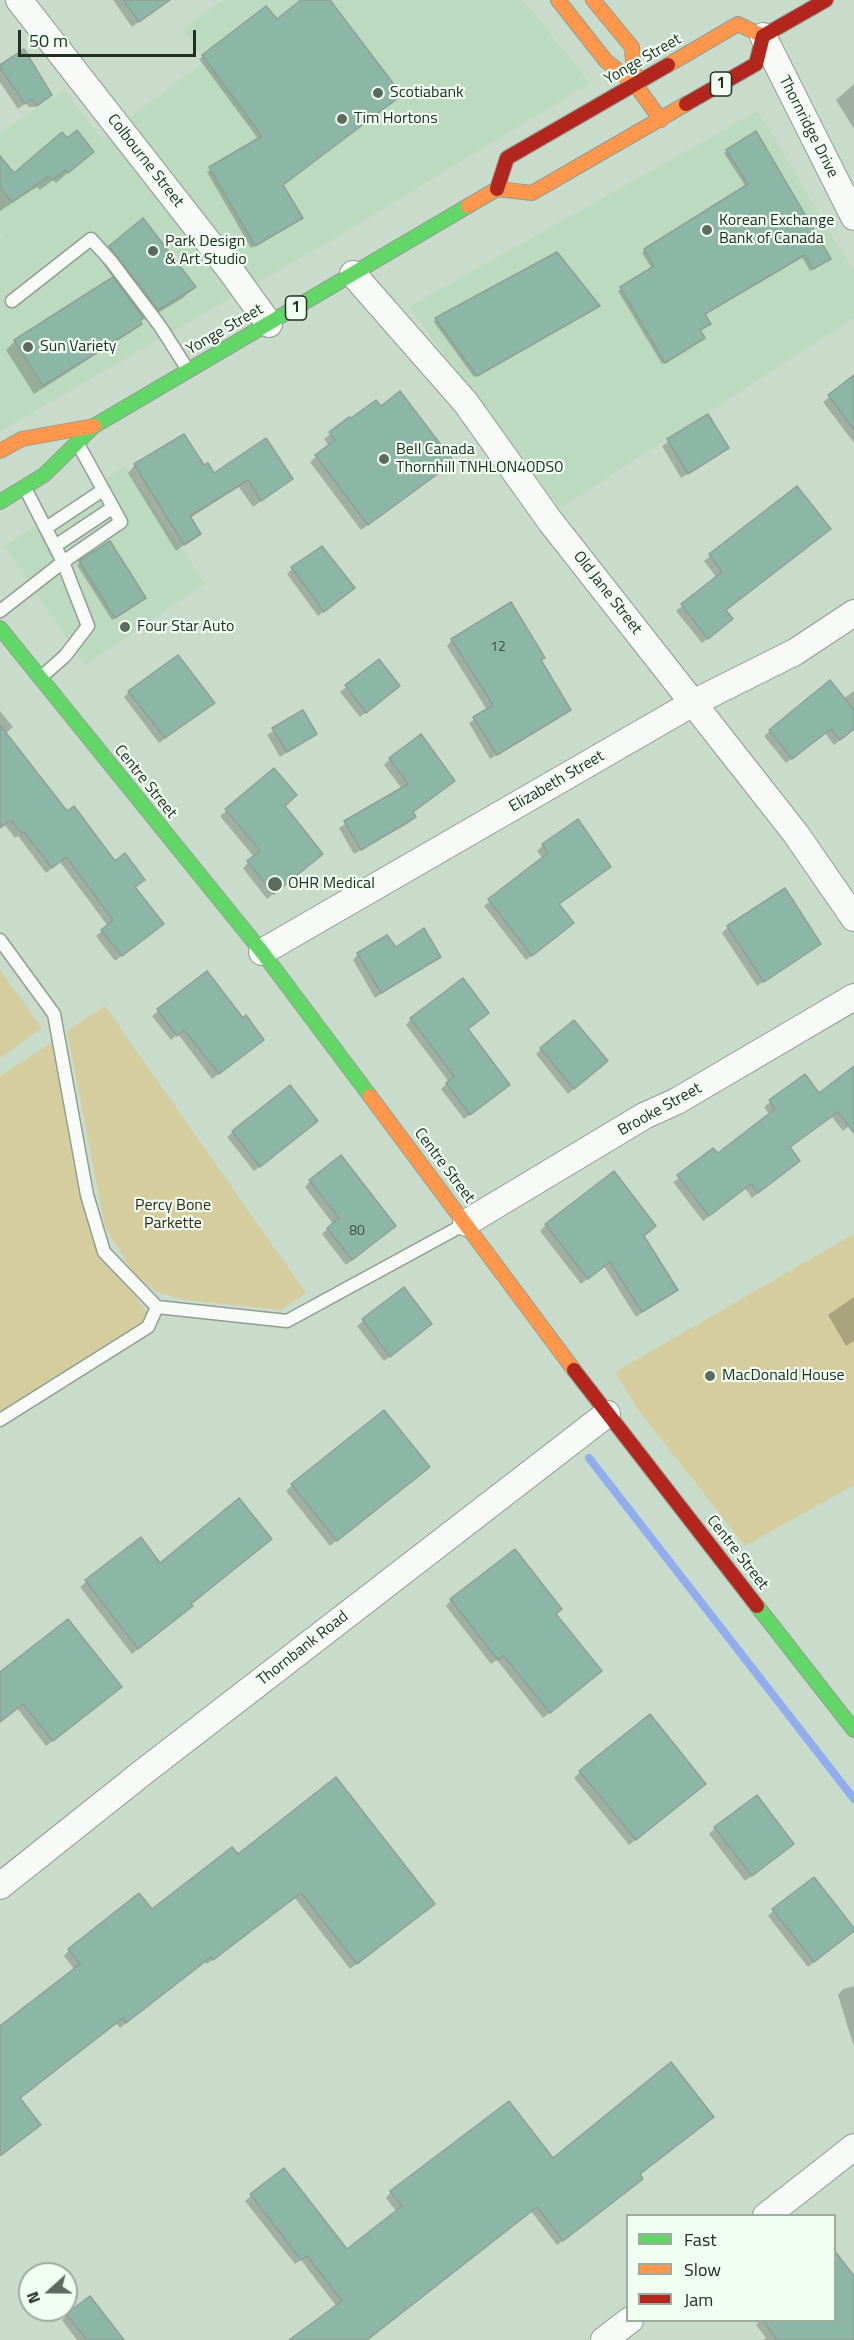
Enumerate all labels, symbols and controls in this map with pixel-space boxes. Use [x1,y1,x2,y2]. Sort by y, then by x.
scale bar [21,18,200,56]
text: 50 m [29,27,68,54]
street label: Yonge Street [601,30,685,90]
road number: 1 [710,72,732,96]
street label: Thornridge Drive [774,73,842,181]
place label: Scotiabank [390,83,464,103]
marker: Scotiabank [371,86,385,100]
place label: Tim Hortons [354,109,438,129]
street label: Colbourne Street [103,111,187,211]
marker: Tim Hortons [335,112,349,126]
place label: Korean Exchange Bank of Canada [719,211,834,249]
marker: Korean Exchange Bank of Canada [700,223,714,237]
place label: Park Design & Art Studio [165,232,247,270]
marker: Park Design & Art Studio [146,244,160,258]
road number: 1 [286,296,306,320]
street label: Yonge Street [183,300,267,360]
place label: Sun Variety [40,337,117,357]
marker: Sun Variety [21,340,35,354]
place label: Bell Canada Thornhill TNHLON40DS0 [396,440,563,478]
marker: Bell Canada Thornhill TNHLON40DS0 [377,452,391,466]
street label: Old Jane Street [569,548,645,638]
place label: Four Star Auto [137,617,234,637]
marker: Four Star Auto [118,620,132,634]
house number: 12 [490,640,506,656]
street label: Centre Street [110,741,180,823]
street label: Elizabeth Street [506,747,608,817]
place label: OHR Medical [288,874,375,894]
marker: OHR Medical [266,875,284,893]
street label: Brooke Street [615,1079,705,1141]
street label: Centre Street [410,1125,478,1207]
park label: Percy Bone Parkette [135,1196,211,1234]
house number: 80 [349,1224,365,1240]
place label: MacDonald House [722,1366,845,1386]
marker: MacDonald House [703,1369,717,1383]
street label: Centre Street [702,1512,772,1594]
street label: Thornbank Road [254,1607,352,1691]
legend [626,2214,836,2322]
text: Fast [684,2226,717,2253]
text: Slow [684,2256,721,2283]
north arrow [18,2262,78,2322]
text: Jam [684,2286,713,2313]
text: N [20,2288,46,2307]

